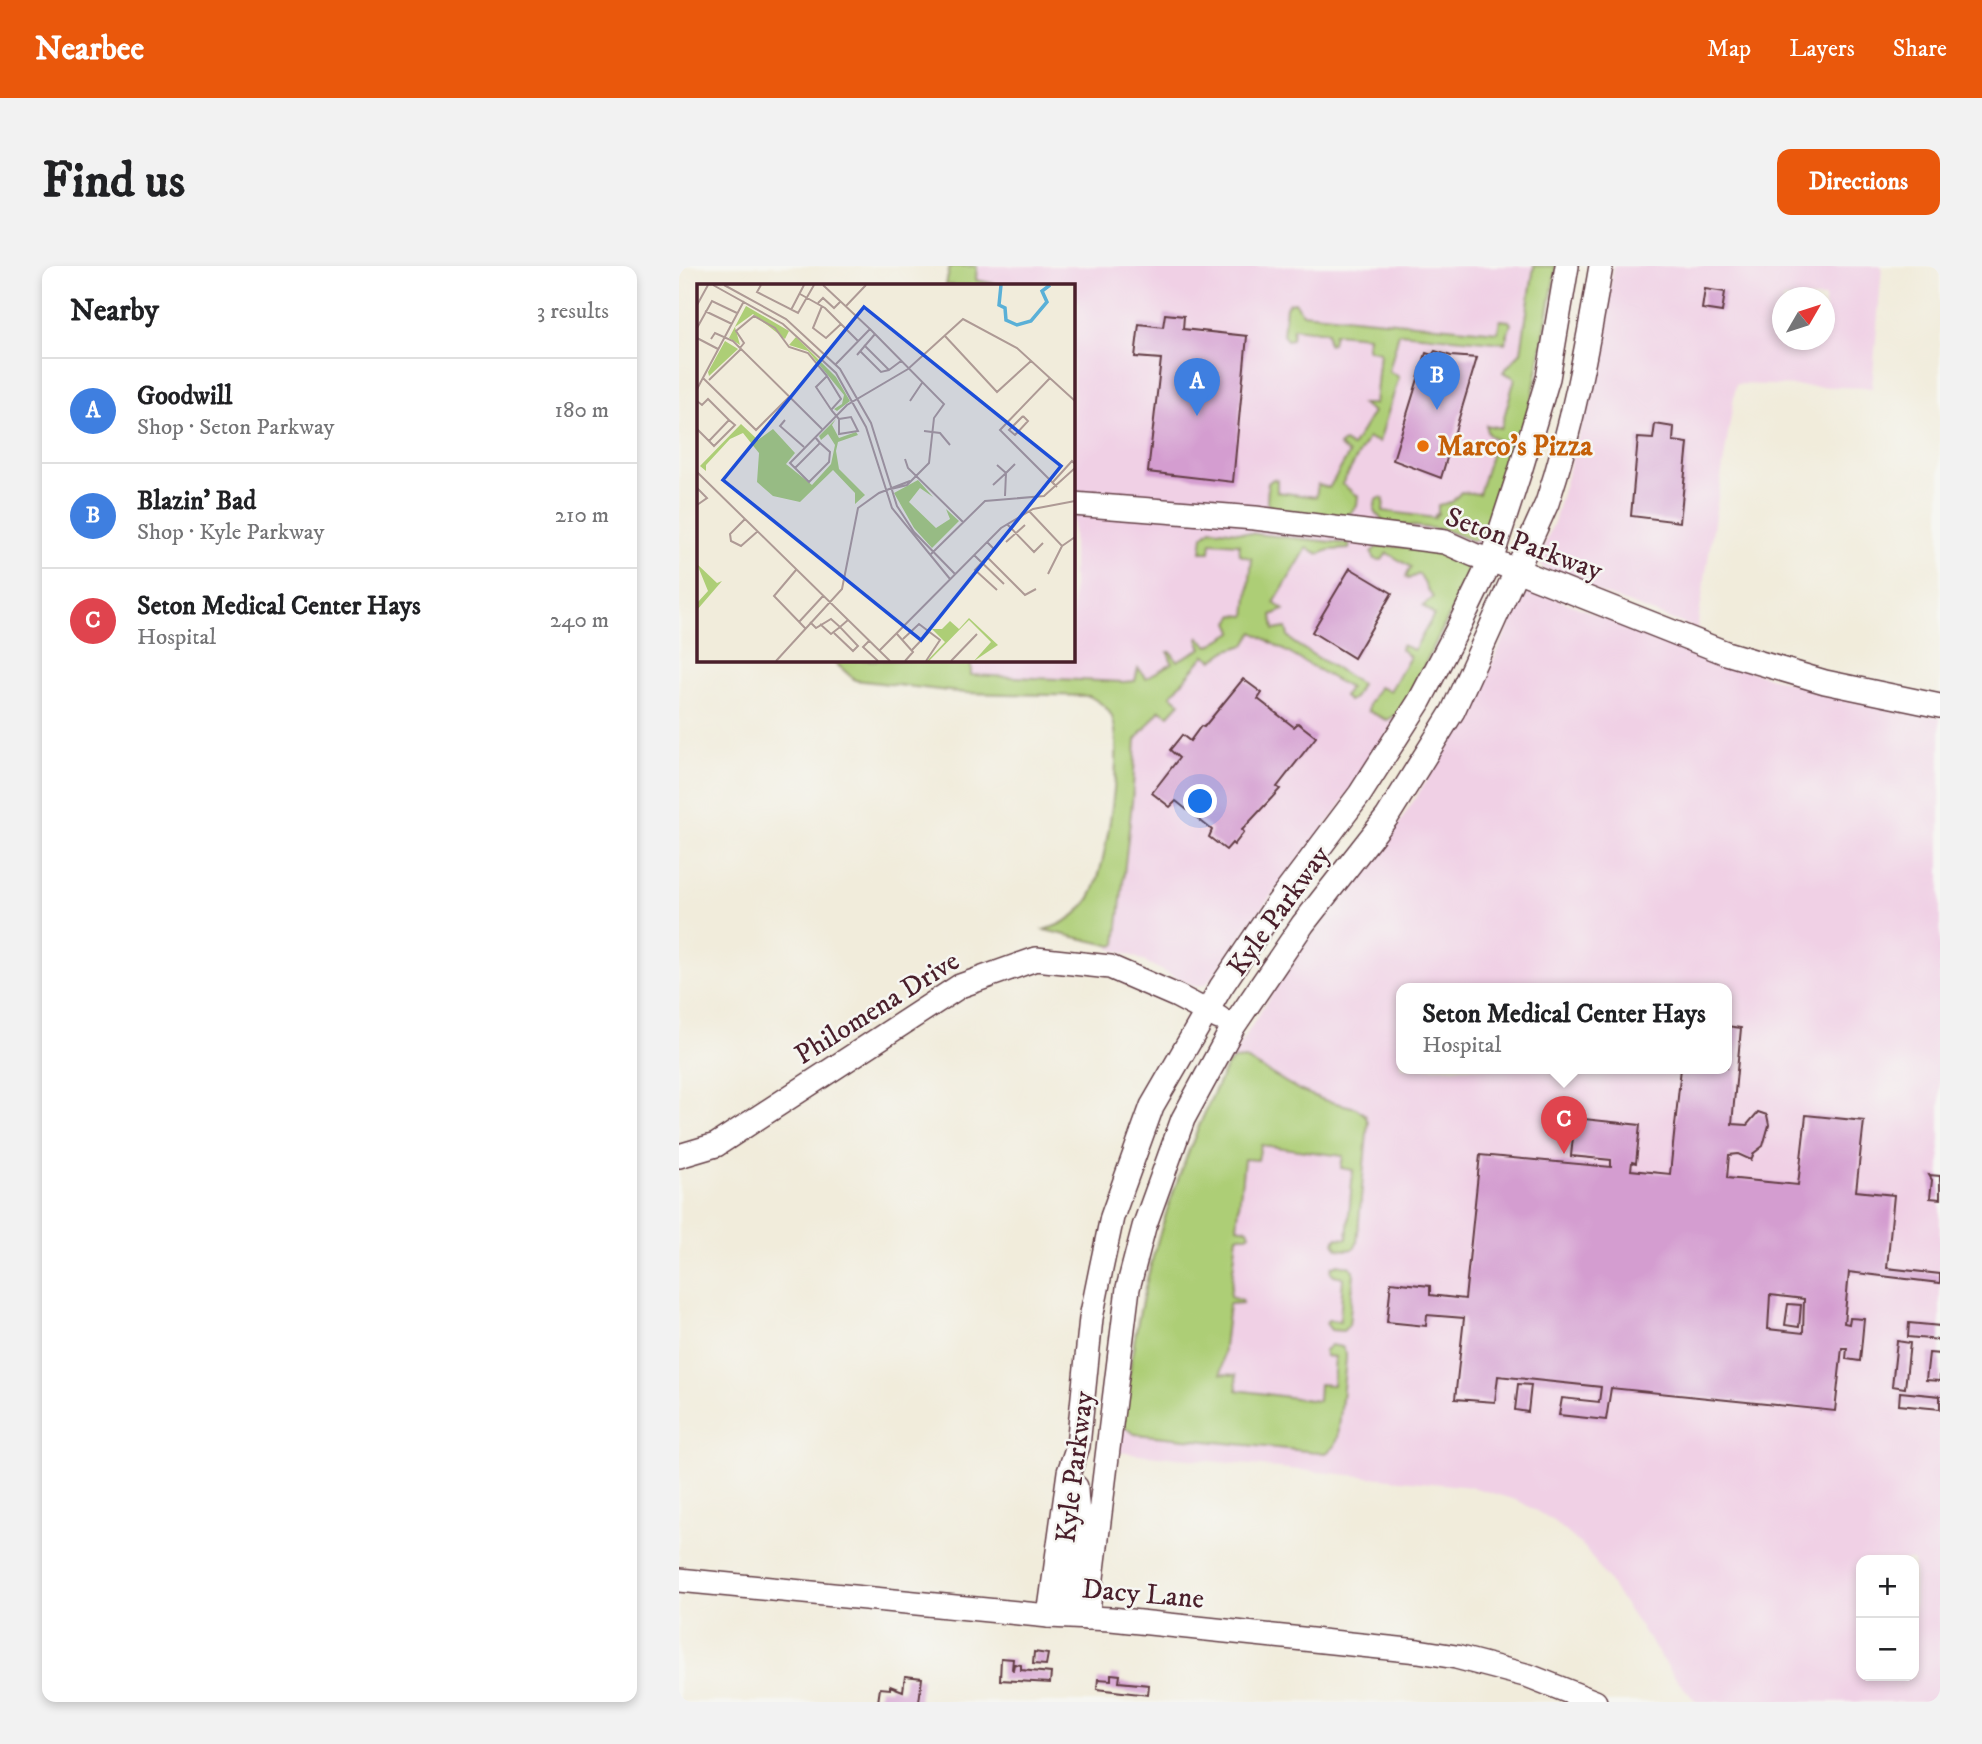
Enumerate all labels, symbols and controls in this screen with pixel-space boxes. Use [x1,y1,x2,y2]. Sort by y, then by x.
text: Nearbee [35,29,144,70]
text: Map [1707,34,1751,64]
text: Layers [1789,34,1855,64]
text: Share [1893,34,1947,64]
button: Directions [1777,149,1940,215]
text: Find us [42,151,185,213]
inset map [697,284,1075,662]
north arrow [1772,287,1835,350]
text: Nearby [70,293,159,330]
text: 3 results [537,297,609,326]
pin: B [1414,352,1460,410]
pin: A [1174,358,1220,416]
text: Goodwill [137,380,232,413]
text: A [86,396,100,425]
text: 180 m [554,396,609,425]
text: Shop · Seton Parkway [137,413,334,442]
place label: Marco's Pizza [1437,429,1593,464]
marker: Marco's Pizza [1415,438,1431,454]
text: Blazin' Bad [137,485,256,518]
street label: Seton Parkway [1441,499,1608,589]
text: B [86,501,100,530]
text: 210 m [555,501,609,530]
text: Shop · Kyle Parkway [137,518,324,547]
text: Seton Medical Center Hays [137,590,421,623]
text: C [85,606,101,635]
text: 240 m [550,606,609,635]
text: Hospital [137,623,216,652]
your location [1183,784,1217,818]
street label: Kyle Parkway [1220,838,1338,983]
street label: Philomena Drive [788,943,966,1073]
popup [1396,983,1732,1074]
text: Seton Medical Center Hays [1422,998,1706,1031]
text: Hospital [1422,1031,1501,1060]
pin: C [1541,1096,1587,1154]
street label: Kyle Parkway [1048,1389,1102,1545]
map controls [1856,1555,1919,1681]
button: + [1856,1555,1919,1618]
street label: Dacy Lane [1081,1571,1205,1617]
button: − [1856,1618,1919,1681]

